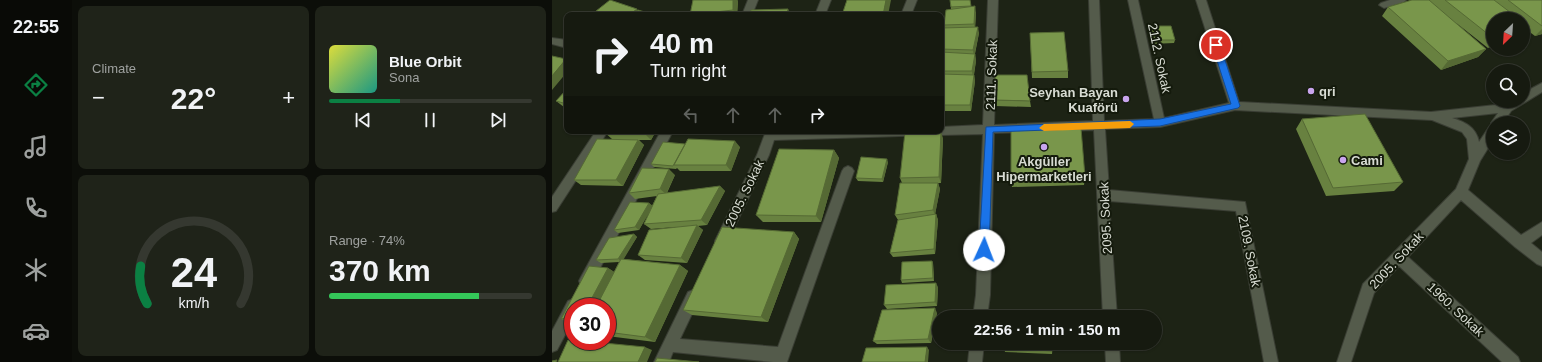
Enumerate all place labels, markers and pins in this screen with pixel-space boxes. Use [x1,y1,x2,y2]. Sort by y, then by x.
pin [1199,28,1233,62]
place label: qri [1319,84,1336,99]
place label: Seyhan Bayan Kuaförü [1029,85,1118,115]
marker: qri [1306,86,1316,96]
marker: Seyhan Bayan Kuaförü [1121,94,1131,104]
marker: Akgüller Hipermarketleri [1039,142,1049,152]
place label: Cami [1351,153,1383,168]
place label: Akgüller Hipermarketleri [996,154,1092,184]
marker: Cami [1338,155,1348,165]

